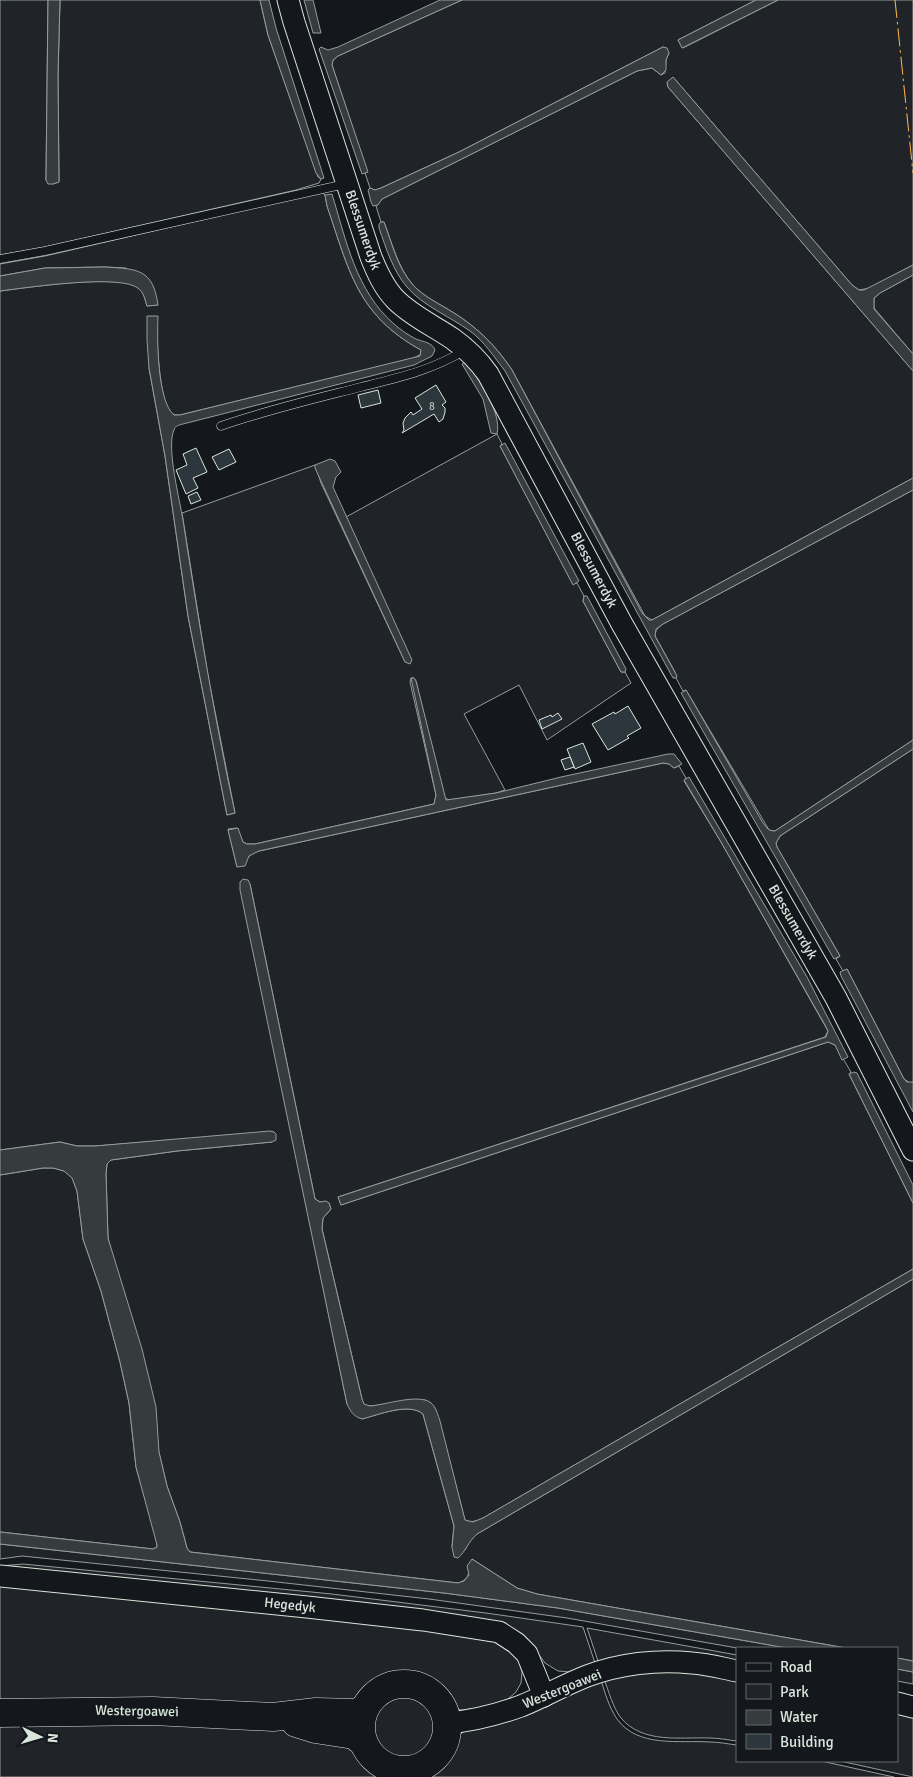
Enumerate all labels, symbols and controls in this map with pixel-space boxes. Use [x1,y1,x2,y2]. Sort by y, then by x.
street label: Blessumerdyk [341,188,385,272]
house number: 8 [429,400,435,413]
street label: Blessumerdyk [567,529,621,611]
street label: Blessumerdyk [765,882,821,962]
street label: Hegedyk [263,1594,317,1616]
legend [736,1647,898,1762]
text: Road [780,1658,812,1676]
street label: Westergoawei [520,1665,604,1713]
text: Park [780,1683,809,1701]
street label: Westergoawei [95,1702,179,1720]
text: Water [780,1708,818,1726]
north arrow [15,1712,65,1762]
text: N [44,1732,61,1744]
text: Building [780,1733,834,1751]

